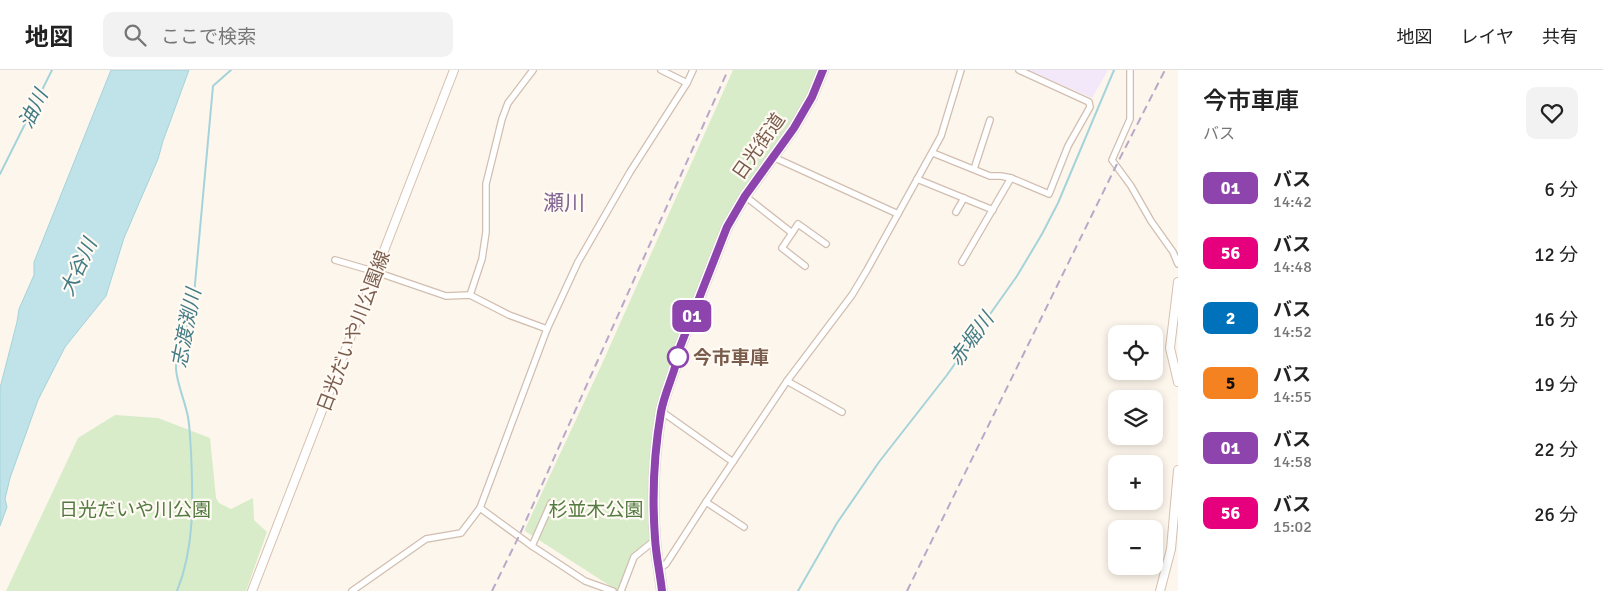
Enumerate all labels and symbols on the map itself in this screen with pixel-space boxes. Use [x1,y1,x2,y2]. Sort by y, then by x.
water label: 油川 [13,84,54,133]
street label: 日光街道 [727,109,790,185]
district label: 瀬川 [543,190,585,216]
water label: 大谷川 [54,233,103,300]
street label: 日光だいや川公園線 [312,247,396,415]
water label: 志渡渕川 [167,284,207,370]
line badge: 01 [670,300,714,332]
water label: 赤堀川 [944,306,1000,371]
marker: 今市車庫 [667,346,689,368]
place label: 今市車庫 [693,346,769,370]
park label: 日光だいや川公園 [59,498,211,522]
park label: 杉並木公園 [548,498,644,522]

